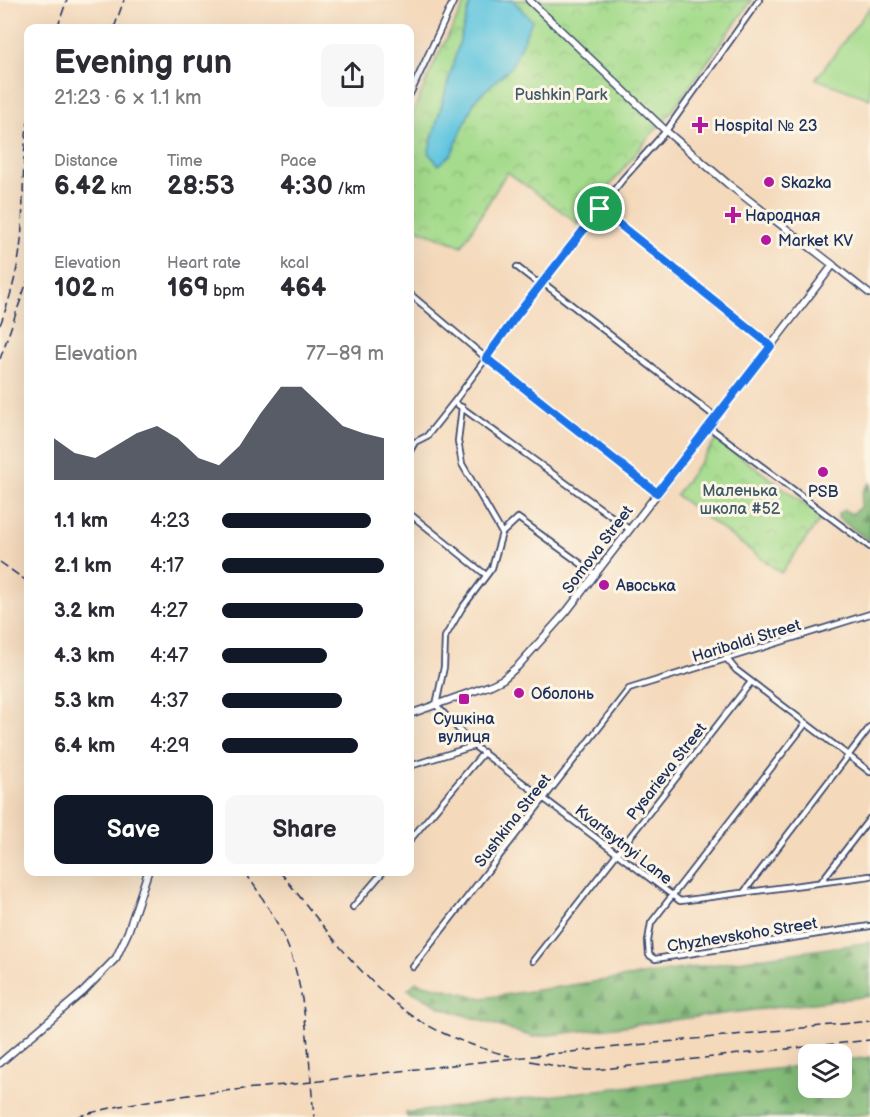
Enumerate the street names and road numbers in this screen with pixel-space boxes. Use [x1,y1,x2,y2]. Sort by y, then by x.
street label: Somova Street [559,502,638,598]
street label: Haribaldi Street [690,616,803,667]
street label: Pysarieva Street [623,719,711,824]
street label: Sushkina Street [471,771,555,871]
street label: Kvartsytnyi Lane [571,801,676,889]
street label: Chyzhevskoho Street [666,914,819,957]

